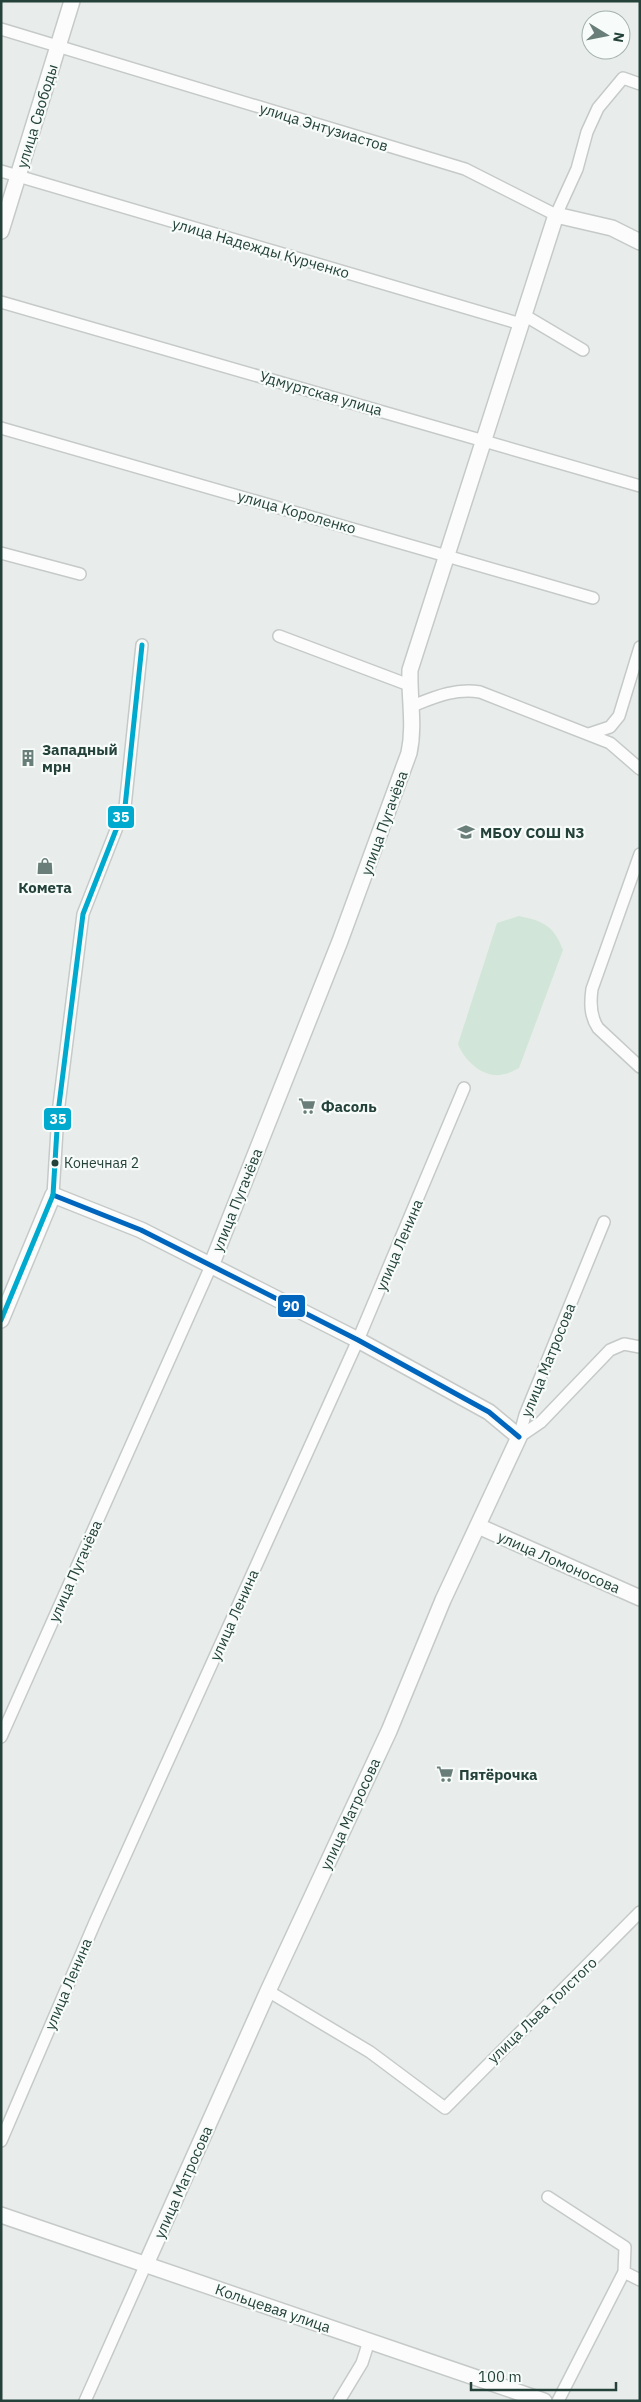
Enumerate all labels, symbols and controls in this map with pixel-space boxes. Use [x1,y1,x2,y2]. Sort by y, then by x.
north arrow [581,10,631,60]
text: N [609,31,629,44]
street label: улица Свободы [12,62,62,170]
street label: улица Энтузиастов [257,98,391,156]
street label: улица Надежды Курченко [170,214,352,282]
street label: Удмуртская улица [257,366,385,420]
street label: улица Короленко [236,486,358,538]
place label: Западный мрн [42,740,118,776]
building icon: Западный мрн [18,748,38,768]
street label: улица Пугачёва [356,768,412,878]
line badge: 35 [107,805,135,829]
text: 35 [113,808,129,826]
school or university icon: МБОУ СОШ N3 [456,822,476,842]
place label: МБОУ СОШ N3 [480,823,585,842]
shop icon: Комета [35,856,55,876]
place label: Комета [18,878,72,897]
supermarket icon: Фасоль [297,1096,317,1116]
place label: Фасоль [321,1097,377,1116]
line badge: 35 [43,1107,72,1131]
text: 35 [50,1110,66,1128]
street label: улица Пугачёва [208,1146,266,1254]
place label: Конечная 2 [64,1154,139,1172]
marker: Конечная 2 [50,1158,60,1168]
street label: улица Ленина [371,1196,427,1294]
line badge: 90 [277,1294,306,1318]
text: 90 [283,1297,299,1315]
street label: улица Матросова [516,1300,580,1420]
street label: улица Пугачёва [44,1517,106,1625]
street label: улица Ломоносова [495,1526,623,1598]
street label: улица Ленина [205,1566,263,1664]
street label: улица Матросова [316,1755,384,1873]
supermarket icon: Пятёрочка [435,1764,455,1784]
place label: Пятёрочка [459,1765,538,1784]
street label: улица Ленина [40,1935,96,2033]
street label: улица Льва Толстого [483,1953,601,2067]
street label: улица Матросова [150,2123,216,2241]
street label: Кольцевая улица [213,2279,333,2337]
scale bar [471,2360,616,2392]
text: 100 m [478,2367,522,2386]

